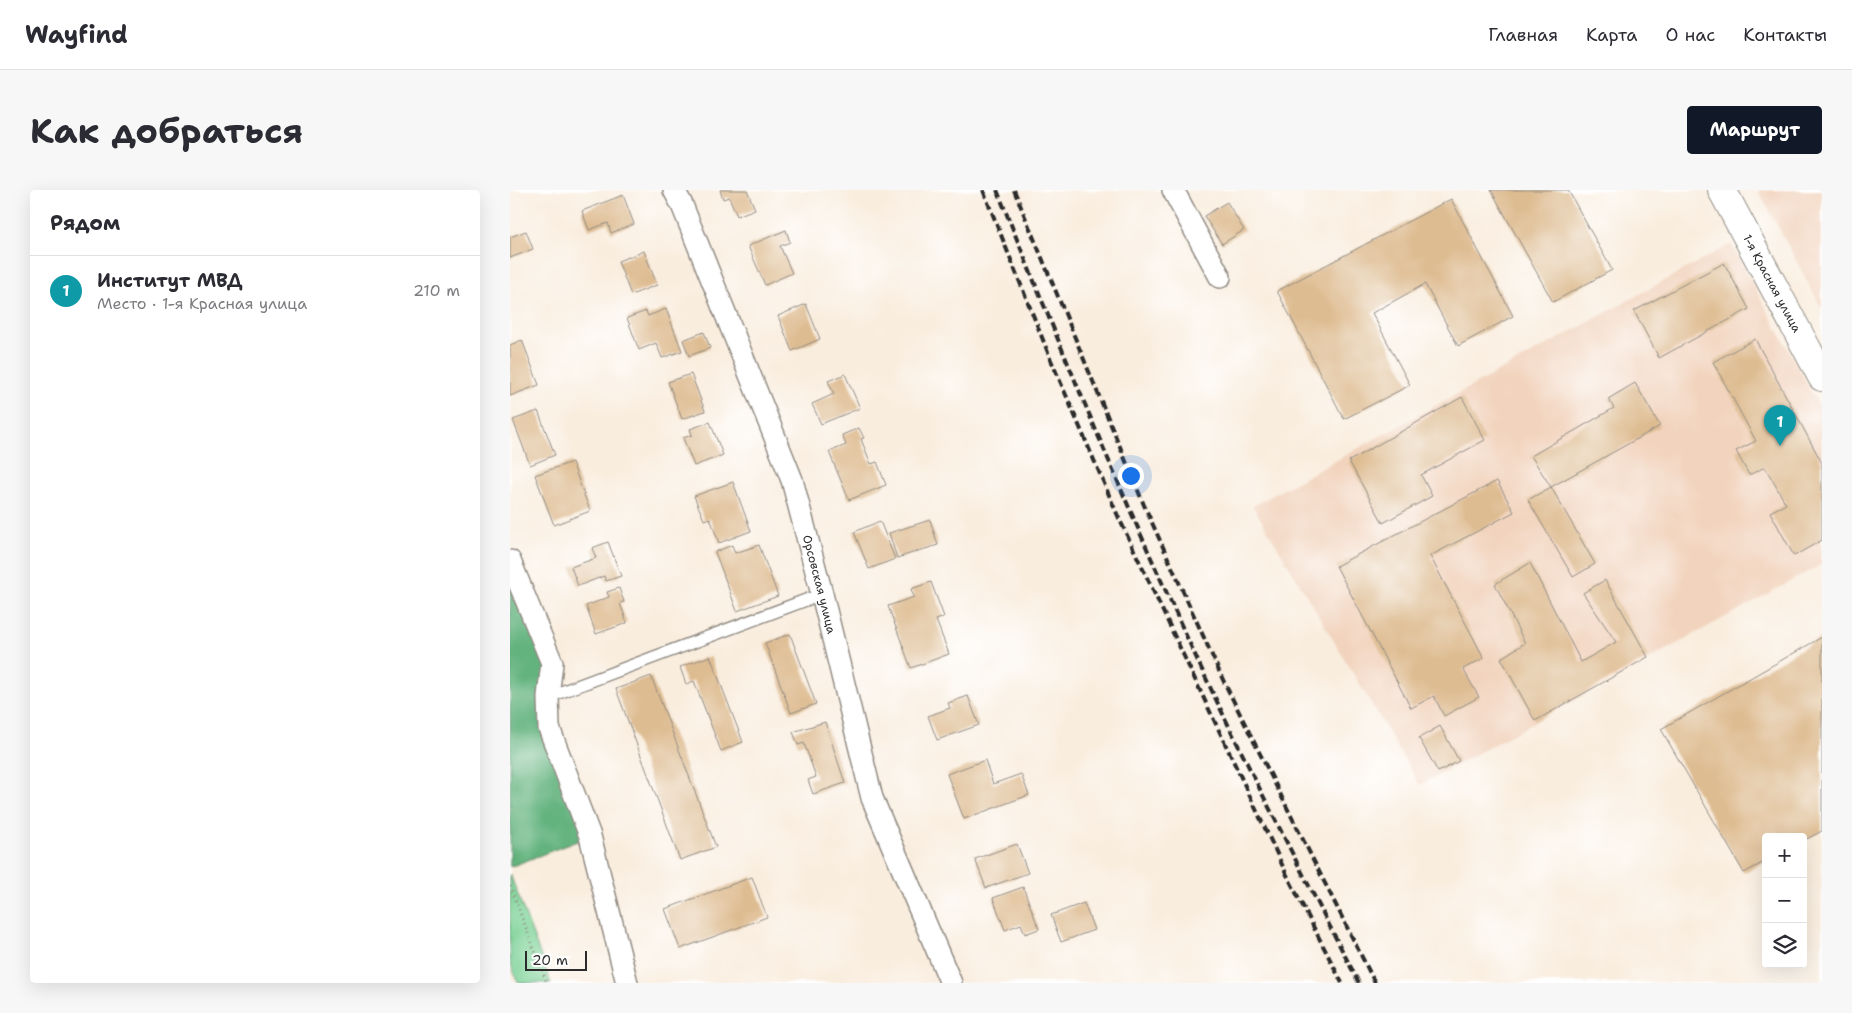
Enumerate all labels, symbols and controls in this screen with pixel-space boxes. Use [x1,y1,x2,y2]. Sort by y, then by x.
text: Wayfind [25,19,128,51]
text: Главная [1488,23,1558,47]
text: Карта [1586,23,1638,47]
text: О нас [1666,23,1715,47]
text: Контакты [1743,23,1827,47]
button: Маршрут [1687,106,1822,154]
text: Как добраться [30,107,303,154]
text: Рядом [50,209,120,237]
street label: 1-я Красная улица [1739,232,1805,336]
text: Институт МВД [97,268,242,293]
text: 1 [62,280,70,301]
text: 210 m [413,280,460,301]
text: Место · 1-я Красная улица [97,293,307,314]
pin: 1 [1764,405,1796,446]
your location [1118,463,1144,489]
street label: Орсовская улица [799,533,840,636]
map controls [1762,833,1807,968]
button: + [1762,833,1807,878]
button: − [1762,878,1807,923]
button: layers [1762,923,1807,968]
scale bar [525,948,588,971]
text: 20 m [532,951,568,969]

